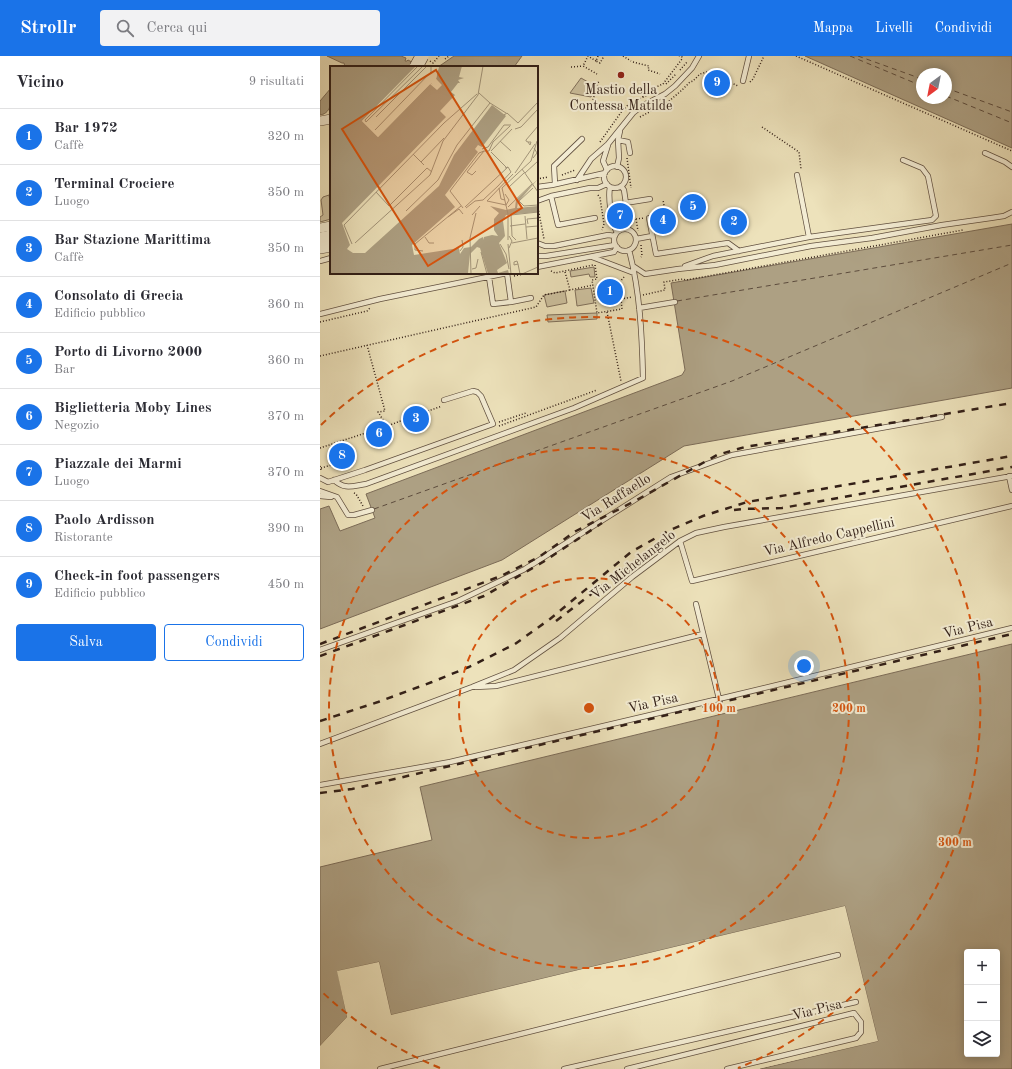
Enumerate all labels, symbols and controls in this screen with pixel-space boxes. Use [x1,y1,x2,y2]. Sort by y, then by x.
search box [100,10,380,46]
icon: search [114,17,136,39]
text: Strollr [20,19,76,38]
text: Cerca qui [146,21,207,36]
text: Mappa [813,21,853,35]
text: Livelli [875,21,913,35]
text: Condividi [935,21,992,35]
inset map [330,66,538,274]
pin: 9 [704,68,730,98]
north arrow [916,68,952,104]
marker: Mastio della Contessa Matilde [616,70,626,80]
text: Vicino [16,74,64,91]
text: 9 risultati [249,75,304,88]
place label: Mastio della Contessa Matilde [569,83,673,113]
text: Bar 1972 [54,121,118,136]
text: 1 [25,130,33,143]
text: 320 m [267,130,304,143]
text: Caffè [54,139,84,152]
text: Terminal Crociere [54,177,175,192]
text: 2 [25,186,33,199]
text: 350 m [267,186,304,199]
pin: 5 [680,192,706,222]
text: Luogo [54,195,90,208]
pin: 7 [607,201,633,231]
pin: 4 [650,206,676,236]
pin: 2 [721,207,747,237]
text: Bar Stazione Marittima [54,233,211,248]
text: 3 [25,242,33,255]
text: 350 m [267,242,304,255]
text: Caffè [54,251,84,264]
pin: 1 [597,277,623,307]
text: Consolato di Grecia [54,289,183,304]
text: 4 [25,298,33,311]
text: 360 m [267,298,304,311]
text: Edificio pubblico [54,307,146,320]
text: Porto di Livorno 2000 [54,345,202,360]
text: 5 [25,354,33,367]
text: 360 m [267,354,304,367]
text: Bar [54,363,75,376]
text: Biglietteria Moby Lines [54,401,212,416]
pin: 3 [403,404,429,434]
text: 6 [25,410,33,423]
text: 370 m [267,410,304,423]
text: Negozio [54,419,99,432]
pin: 6 [366,419,392,449]
pin: 8 [329,441,355,471]
text: Piazzale dei Marmi [54,457,182,472]
text: 7 [25,466,33,479]
text: 370 m [267,466,304,479]
street label: Via Raffaello [579,471,653,525]
text: Luogo [54,475,90,488]
text: Paolo Ardisson [54,513,155,528]
street label: Via Alfredo Cappellini [762,515,896,559]
text: 8 [25,522,33,535]
text: 390 m [267,522,304,535]
street label: Via Michelangelo [588,528,678,602]
text: Ristorante [54,531,113,544]
text: Check-in foot passengers [54,569,220,584]
text: 9 [25,578,33,591]
text: 450 m [267,578,304,591]
text: Edificio pubblico [54,587,146,600]
street label: Via Pisa [942,615,995,641]
button: Salva [16,624,156,661]
button: Condividi [164,624,304,661]
your location [794,656,814,676]
street label: Via Pisa [627,690,680,716]
centre of rings [582,701,596,715]
text: 100 m [702,703,736,715]
text: 200 m [832,703,866,715]
text: 300 m [938,837,972,849]
map controls [964,949,1000,1057]
button: + [964,949,1000,985]
button: − [964,985,1000,1021]
street label: Via Pisa [791,997,844,1023]
button: layers [964,1021,1000,1057]

